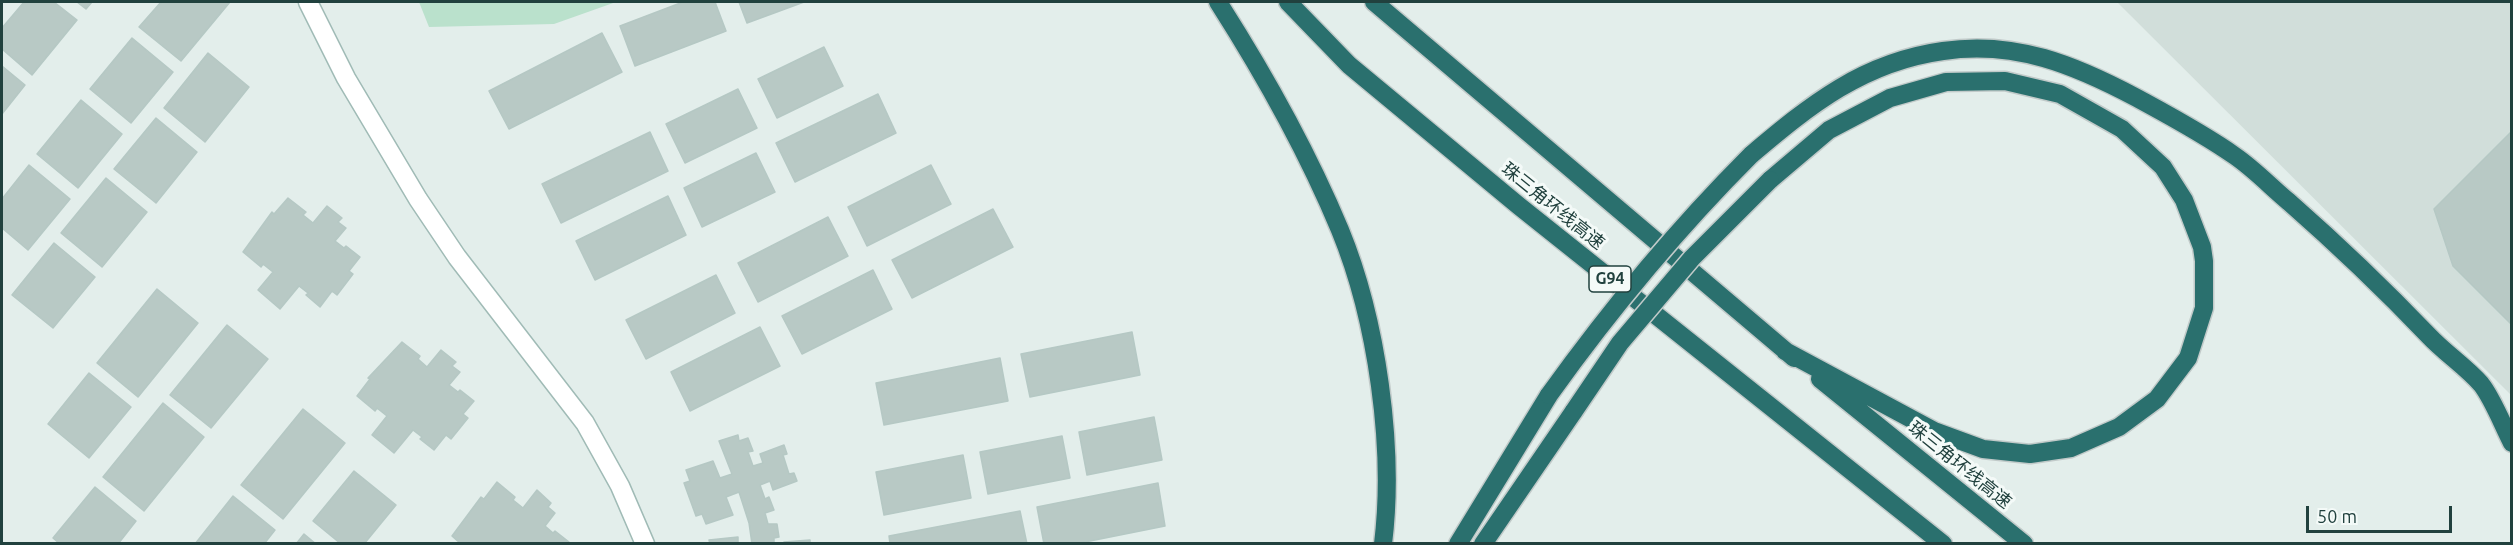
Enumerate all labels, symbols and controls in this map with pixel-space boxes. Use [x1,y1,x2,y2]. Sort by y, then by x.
street label: 珠三角环线高速 [1497,158,1609,254]
road number: G94 [1589,266,1631,292]
street label: 珠三角环线高速 [1904,417,2016,513]
scale bar [2309,494,2454,532]
text: 50 m [2317,506,2357,526]

